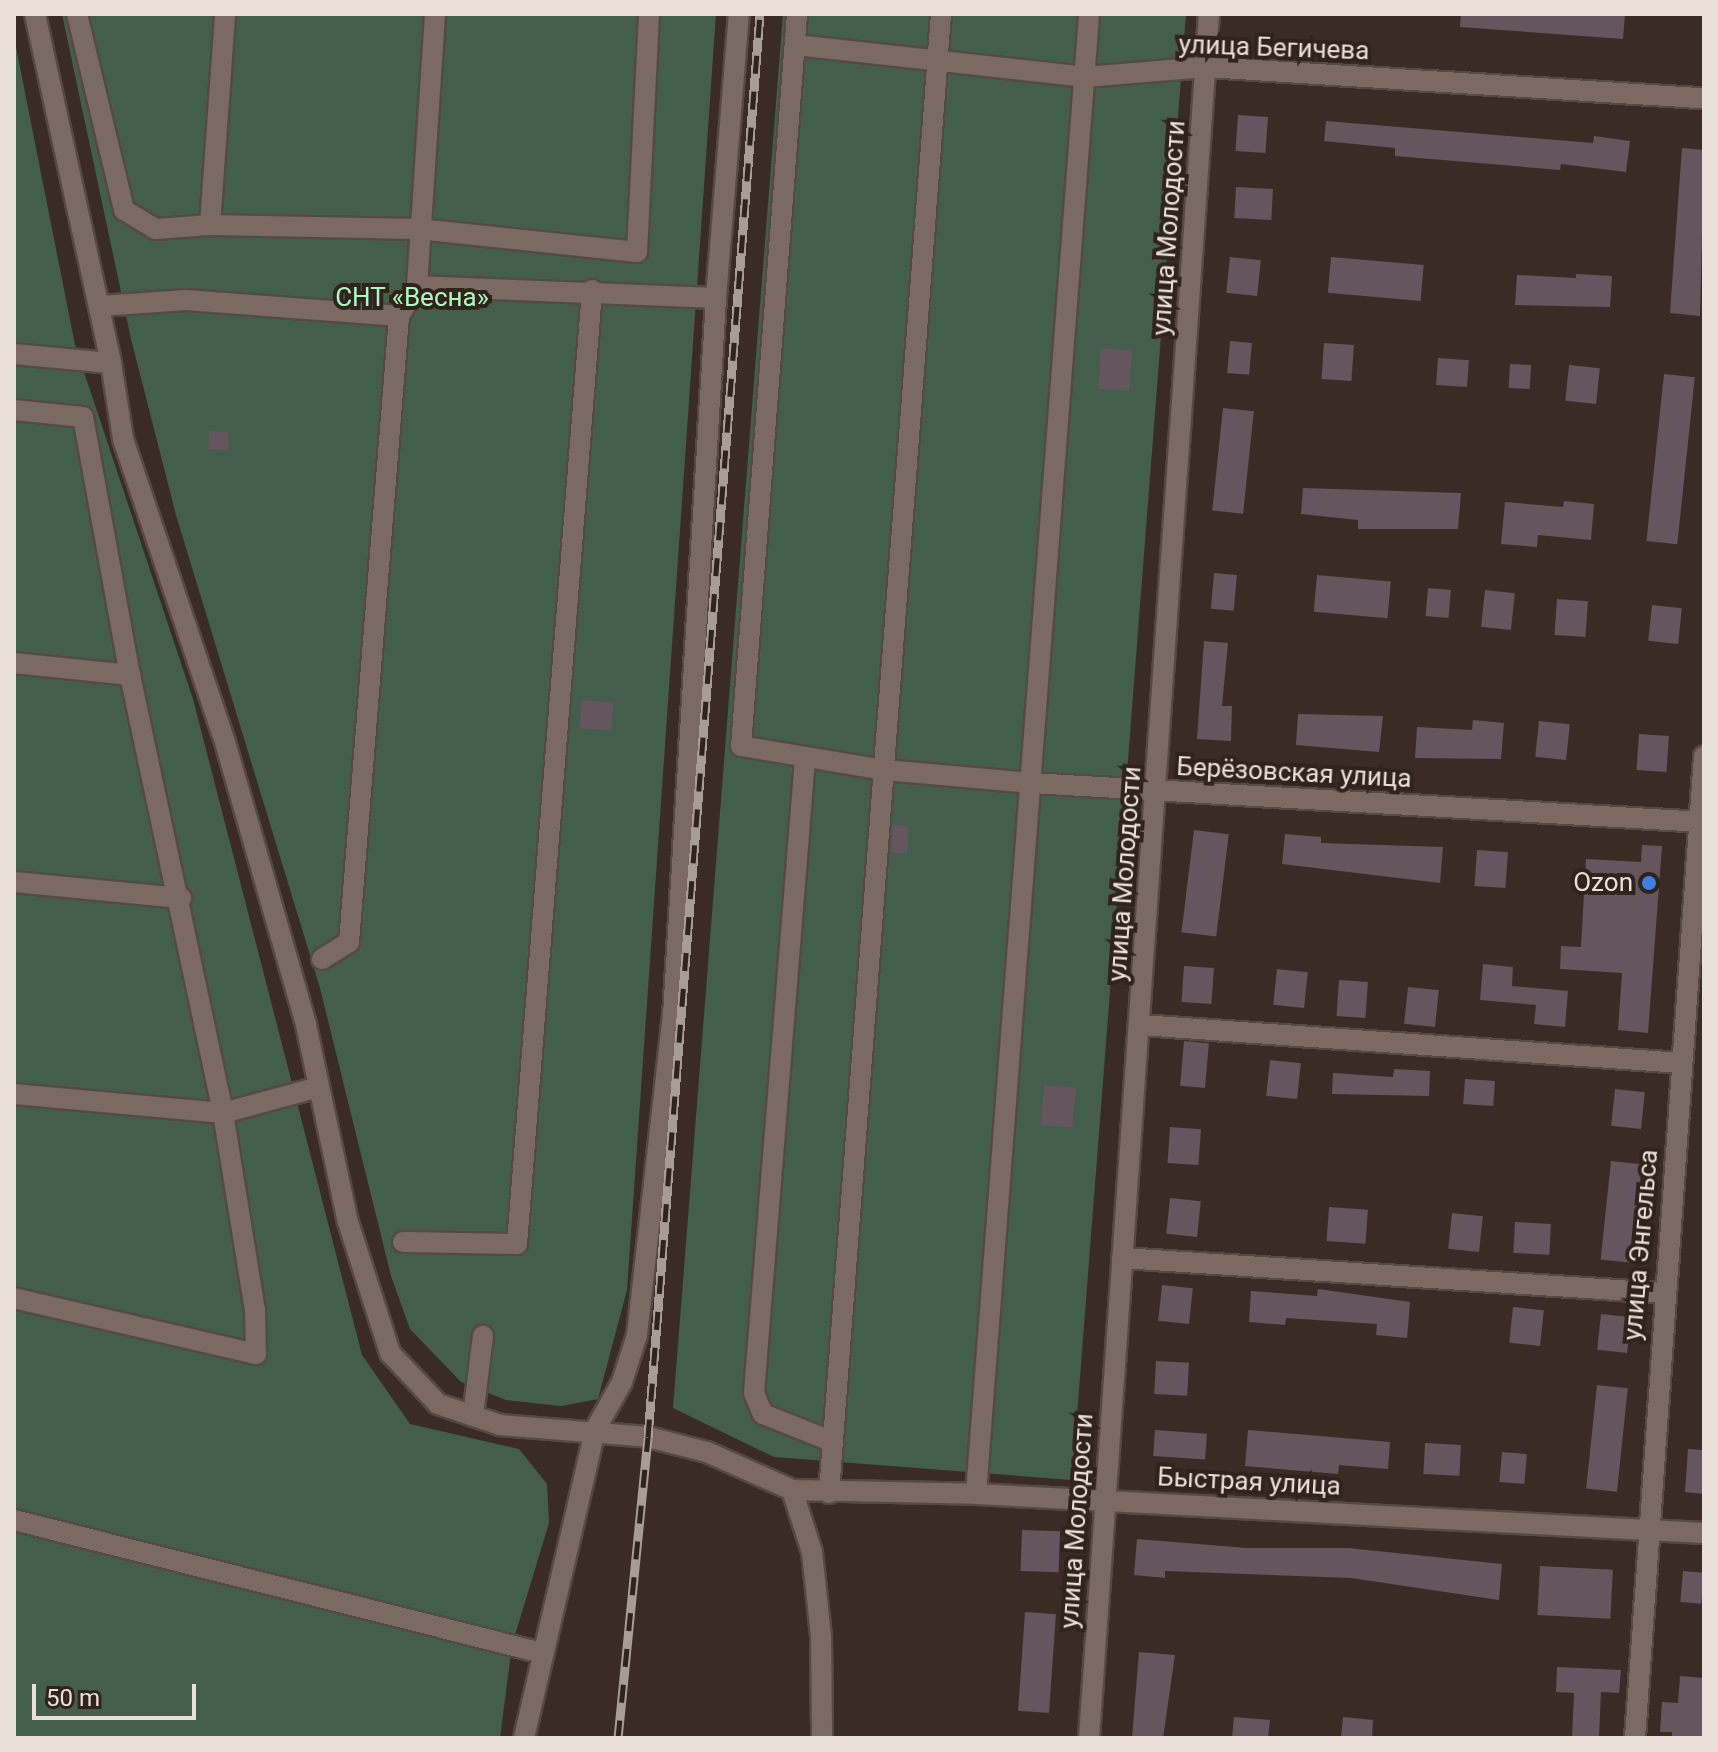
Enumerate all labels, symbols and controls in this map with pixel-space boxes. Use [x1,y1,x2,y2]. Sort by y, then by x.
street label: улица Бегичева [1178,29,1370,67]
street label: улица Молодости [1146,119,1192,337]
park label: СНТ «Весна» [335,282,489,314]
street label: Берёзовская улица [1176,751,1412,795]
street label: улица Молодости [1102,765,1148,983]
place label: Ozon [1573,867,1633,899]
marker: Ozon [1640,874,1658,892]
street label: улица Энгельса [1617,1148,1665,1342]
street label: улица Молодости [1054,1412,1100,1630]
street label: Быстрая улица [1157,1462,1341,1502]
scale bar [36,1668,200,1718]
text: 50 m [46,1684,100,1712]

